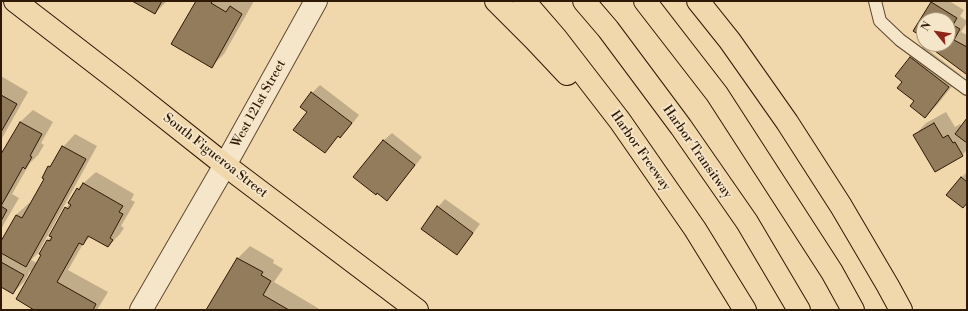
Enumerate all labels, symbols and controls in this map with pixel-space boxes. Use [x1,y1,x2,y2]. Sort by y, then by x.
north arrow [916,12,956,52]
text: N [918,19,935,34]
street label: West 121st Street [228,57,290,151]
street label: Harbor Transitway [659,102,735,202]
street label: Harbor Freeway [607,108,673,194]
street label: South Figueroa Street [160,110,270,202]

